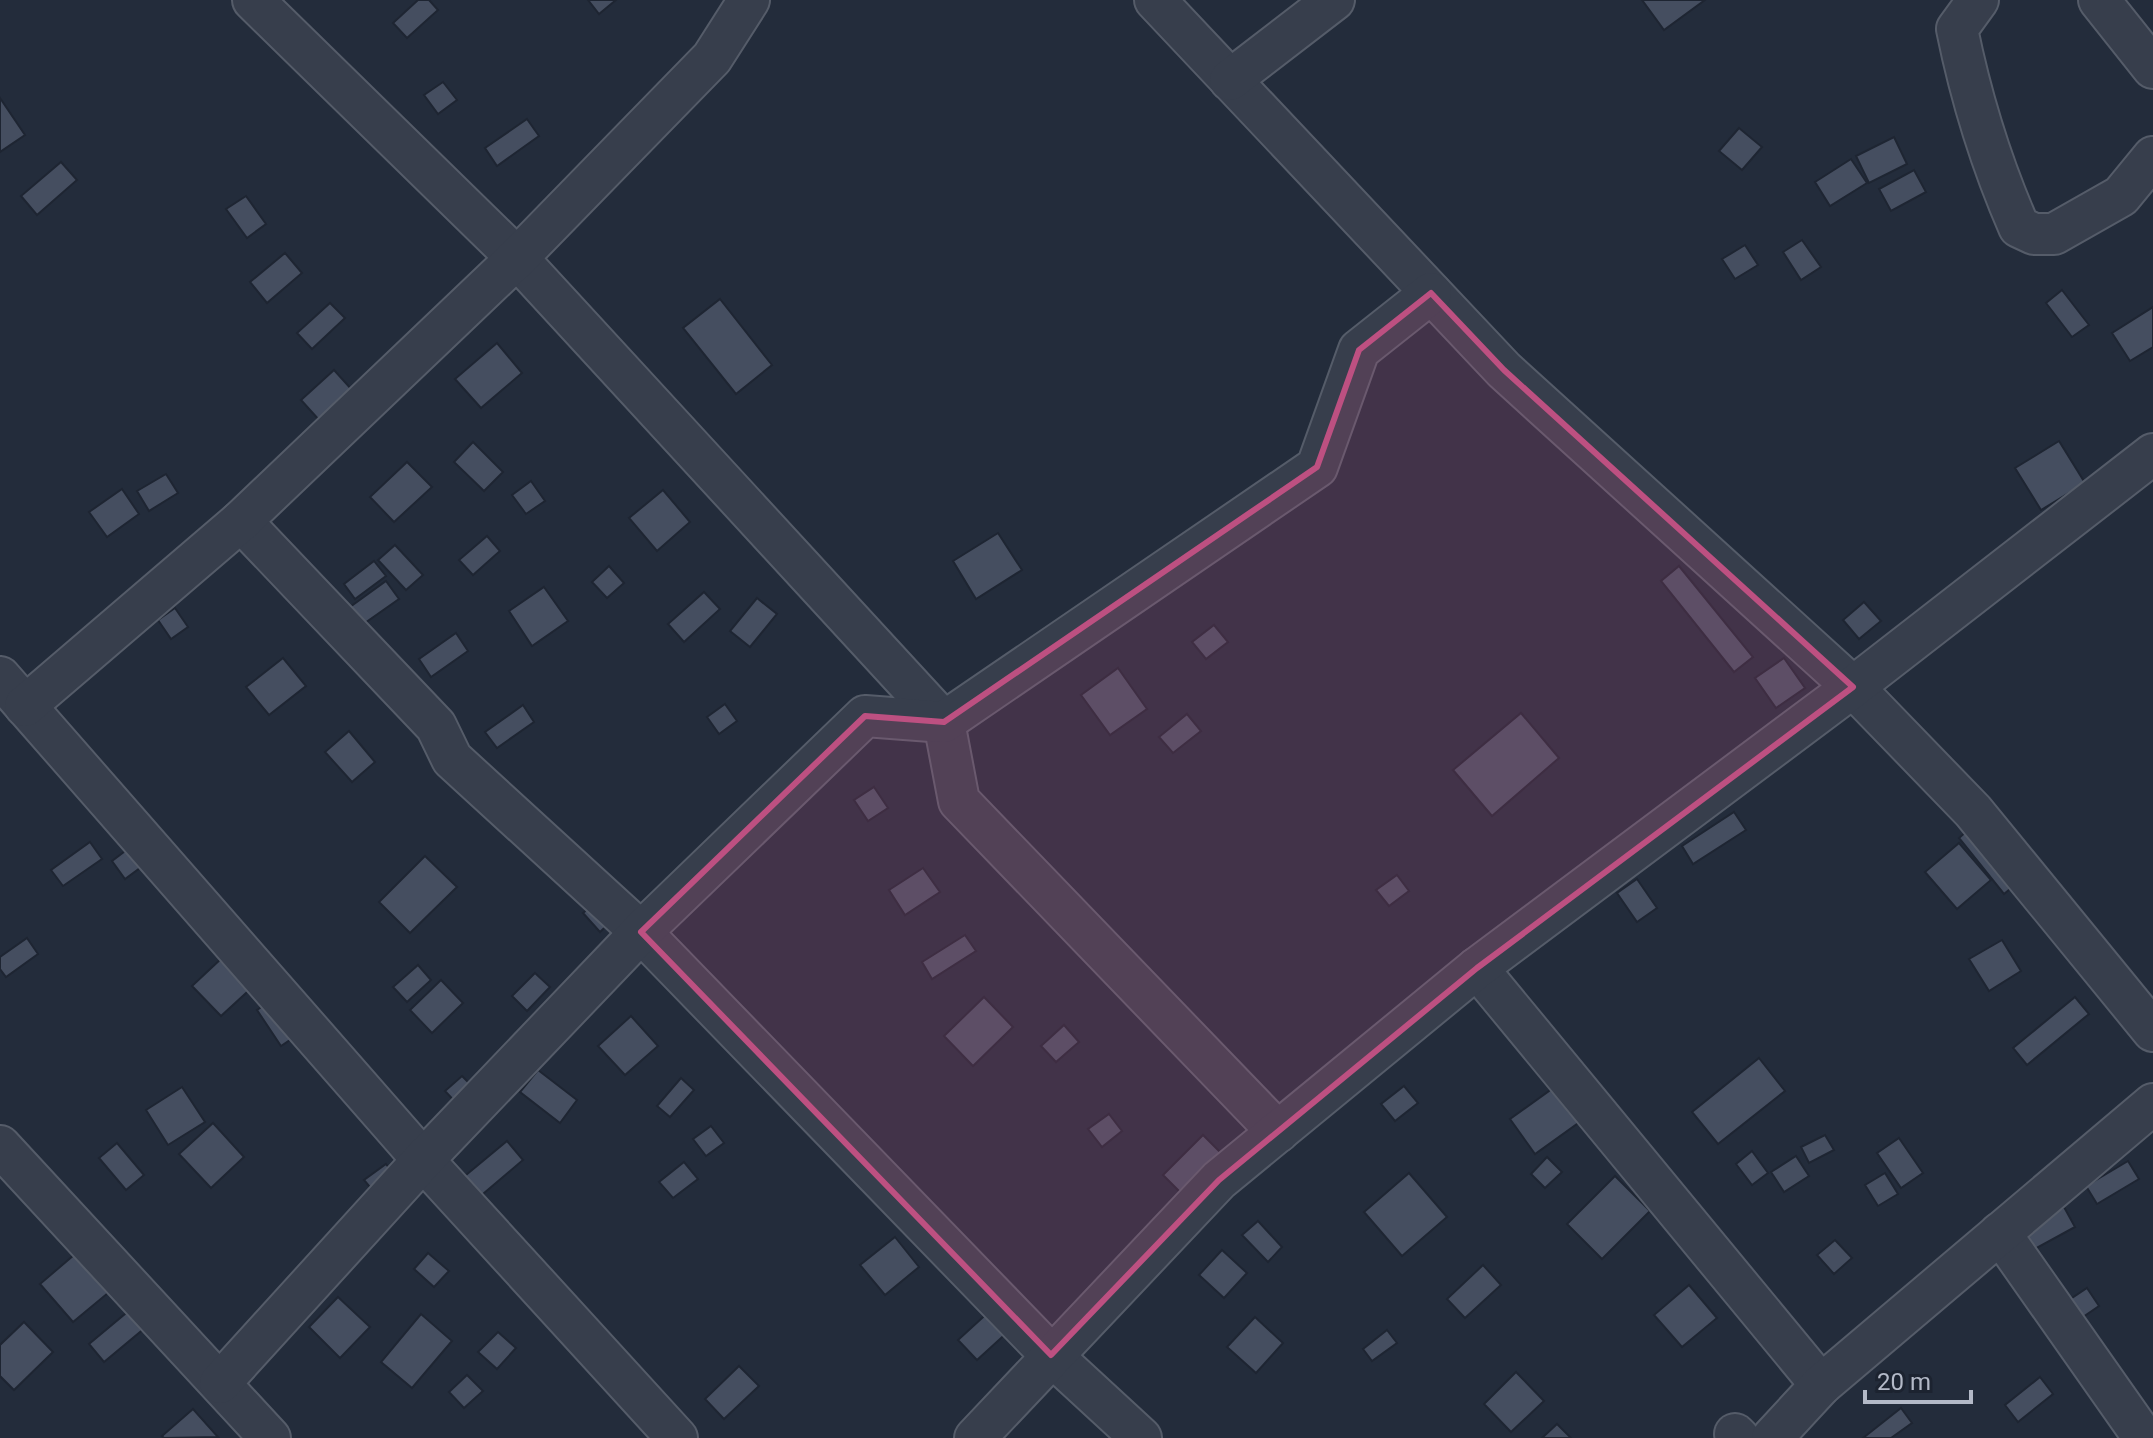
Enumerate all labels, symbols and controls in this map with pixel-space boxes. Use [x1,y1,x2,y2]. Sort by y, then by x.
scale bar [1865,1354,1971,1404]
text: 20 m [1877,1368,1931,1396]

